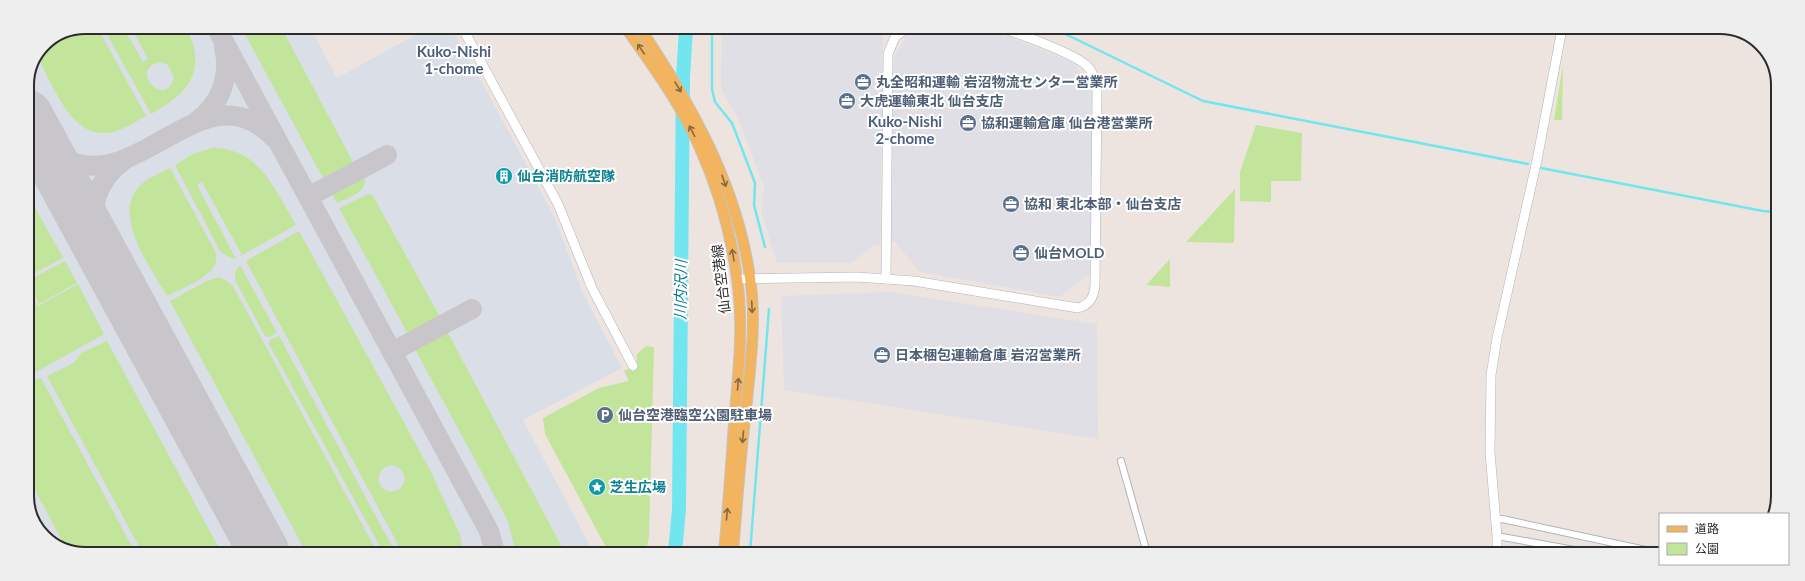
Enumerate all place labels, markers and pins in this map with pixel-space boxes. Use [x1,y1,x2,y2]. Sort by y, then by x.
office icon: 丸全昭和運輸 岩沼物流センター営業所 [853,72,873,92]
place label: 丸全昭和運輸 岩沼物流センター営業所 [876,73,1117,90]
office icon: 大虎運輸東北 仙台支店 [837,91,857,111]
place label: 大虎運輸東北 仙台支店 [860,92,1003,109]
office icon: 協和運輸倉庫 仙台港営業所 [958,113,978,133]
place label: 協和運輸倉庫 仙台港営業所 [981,114,1152,131]
building icon: 仙台消防航空隊 [494,166,514,186]
place label: 仙台消防航空隊 [517,167,615,184]
office icon: 協和 東北本部・仙台支店 [1001,194,1021,214]
place label: 協和 東北本部・仙台支店 [1024,195,1181,212]
office icon: 仙台MOLD [1011,243,1031,263]
place label: 仙台MOLD [1034,244,1105,261]
office icon: 日本梱包運輸倉庫 岩沼営業所 [872,345,892,365]
place label: 日本梱包運輸倉庫 岩沼営業所 [895,346,1080,363]
parking icon: 仙台空港臨空公園駐車場 [595,405,615,425]
place label: 仙台空港臨空公園駐車場 [618,406,772,423]
place icon: 芝生広場 [587,477,607,497]
place label: 芝生広場 [610,478,666,495]

